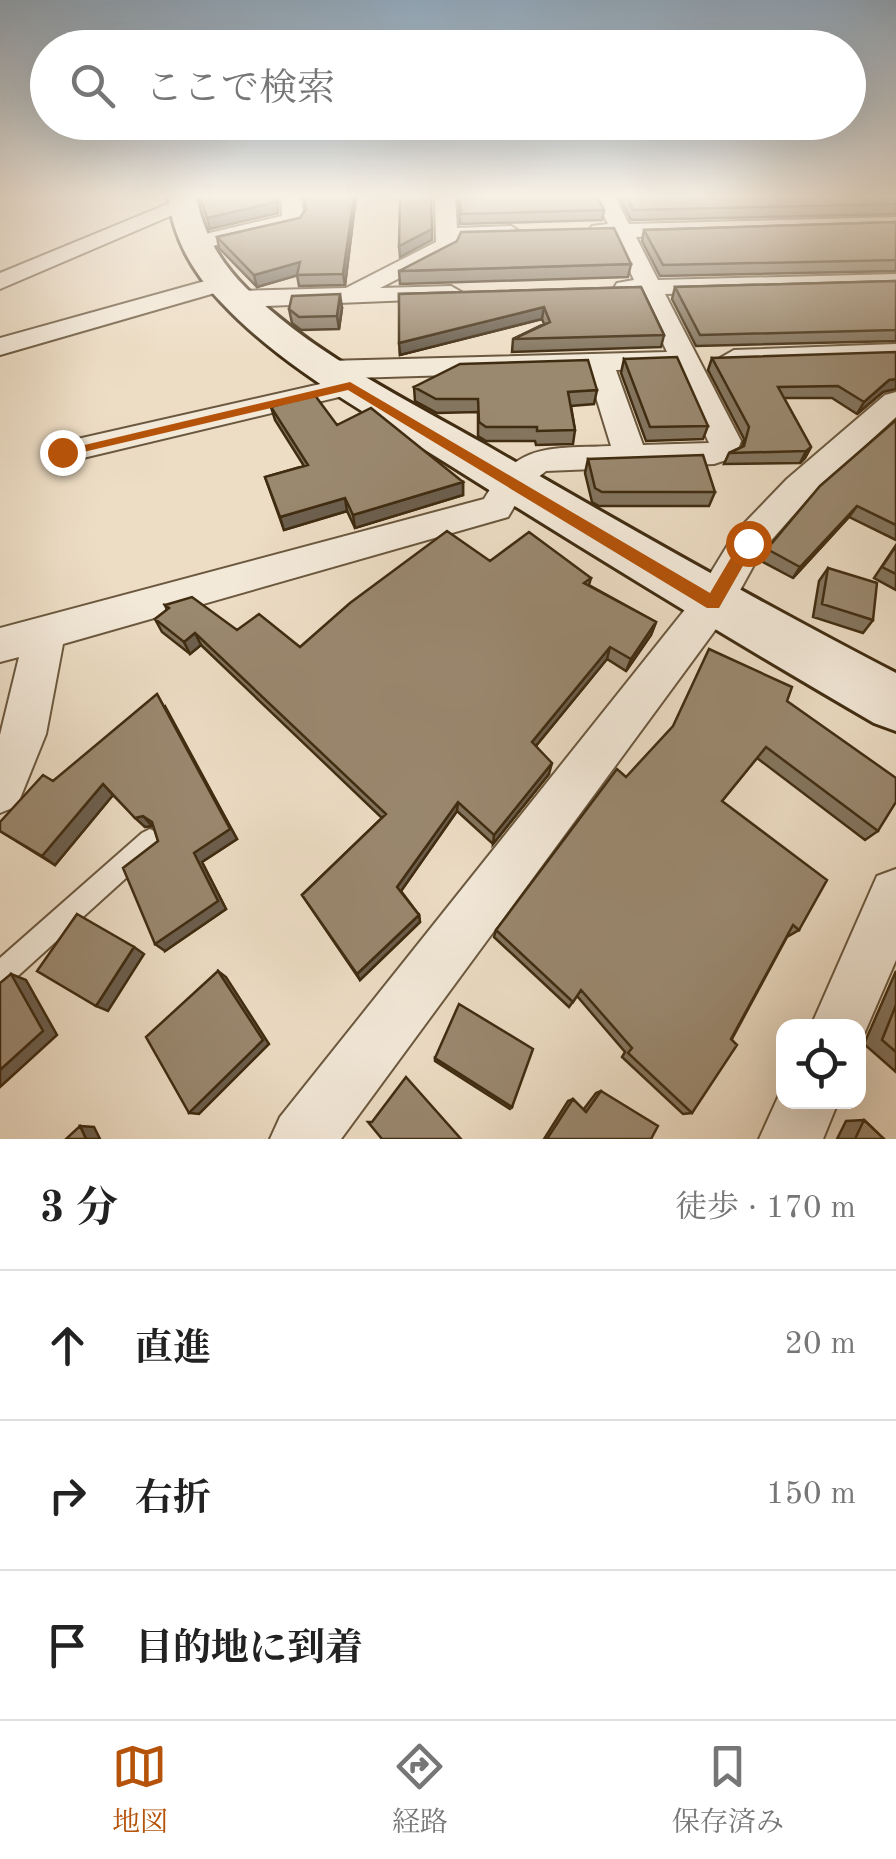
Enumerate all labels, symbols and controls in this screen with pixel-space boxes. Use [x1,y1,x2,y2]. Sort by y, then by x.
search box [30,30,866,140]
icon: search [65,58,120,113]
text: ここで検索 [145,71,335,109]
route end [40,430,86,476]
route start [726,521,772,567]
map controls [776,1019,866,1109]
button: locate [776,1019,866,1109]
text: 3 分 [40,1189,118,1231]
text: 徒歩 · 170 m [675,1193,856,1225]
icon: ahead [40,1318,95,1373]
text: 20 m [785,1329,856,1361]
text: 直進 [135,1331,211,1369]
icon: right [40,1468,95,1523]
text: 150 m [766,1479,856,1511]
text: 右折 [135,1481,211,1519]
icon: arrive [40,1618,95,1673]
text: 目的地に到着 [135,1631,363,1669]
tab: 地図 [112,1739,168,1842]
tab: 経路 [392,1739,448,1842]
tab: 保存済み [672,1739,784,1842]

